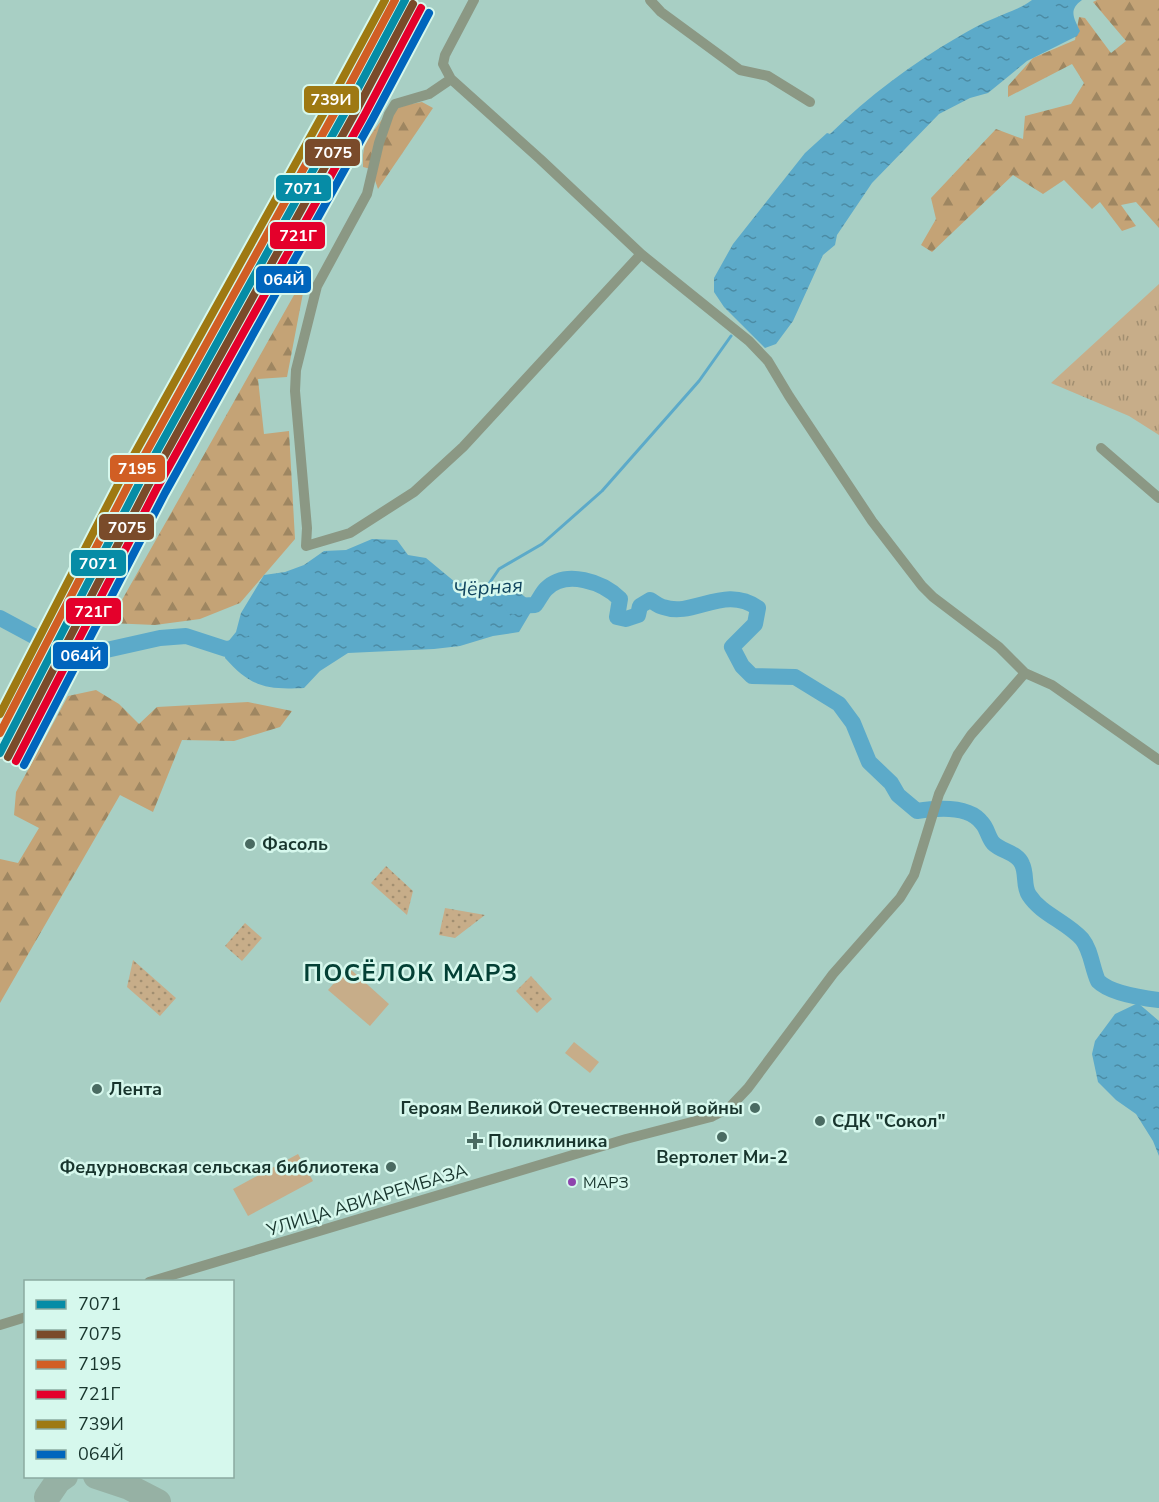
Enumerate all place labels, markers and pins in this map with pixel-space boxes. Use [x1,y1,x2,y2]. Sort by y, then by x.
place label: Фасоль [262,832,328,856]
marker: Фасоль [243,837,257,851]
place label: Лента [109,1077,162,1101]
marker: Лента [90,1082,104,1096]
place label: Героям Великой Отечественной войны [400,1096,743,1120]
marker: Героям Великой Отечественной войны [748,1101,762,1115]
place label: СДК "Сокол" [832,1109,946,1133]
marker: СДК "Сокол" [813,1114,827,1128]
place label: Поликлиника [488,1129,608,1153]
marker: Вертолет Ми-2 [715,1130,729,1144]
marker: Поликлиника [466,1132,484,1150]
place label: Вертолет Ми-2 [656,1145,788,1169]
place label: Федурновская сельская библиотека [59,1155,379,1179]
marker: Федурновская сельская библиотека [384,1160,398,1174]
place label: МАРЗ [583,1172,629,1194]
marker: МАРЗ [566,1176,578,1188]

